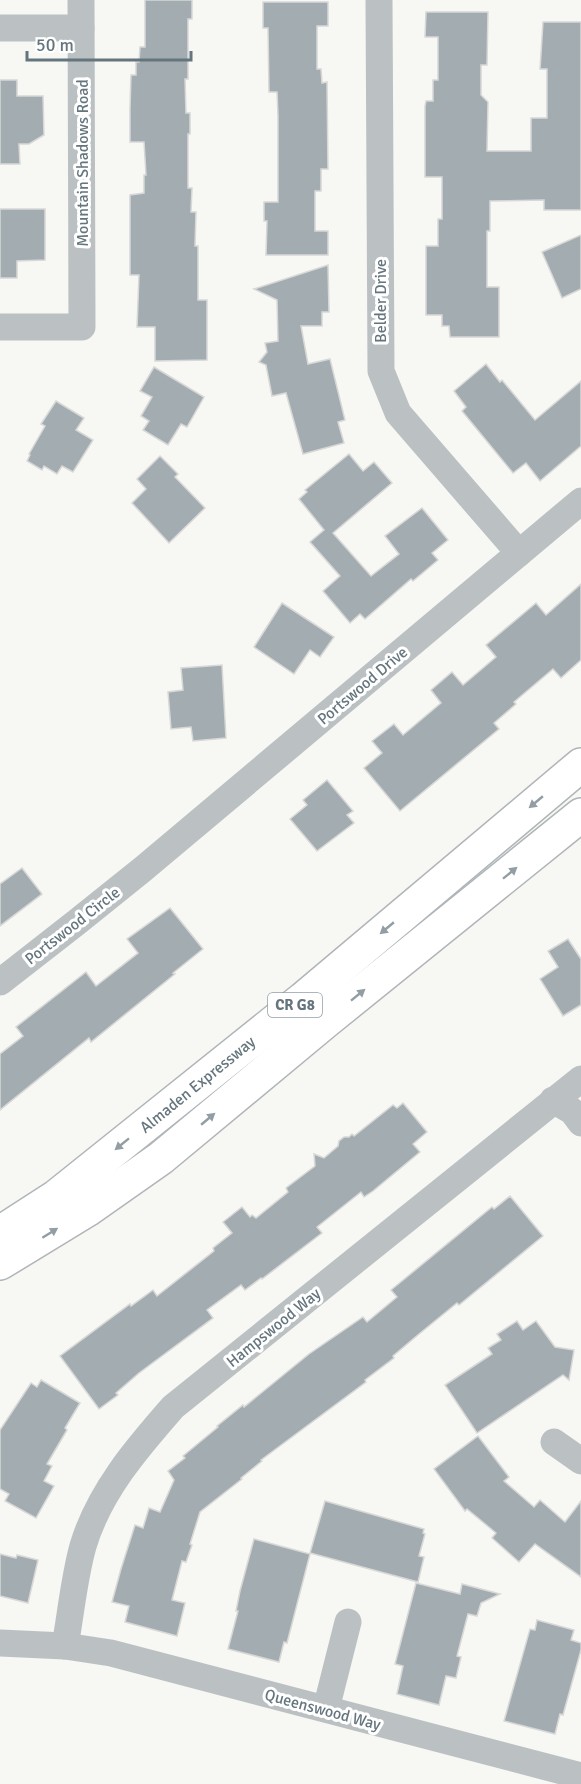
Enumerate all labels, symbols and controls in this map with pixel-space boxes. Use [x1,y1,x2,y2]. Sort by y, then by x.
scale bar [27,24,190,62]
text: 50 m [36,34,74,56]
street label: Mountain Shadows Road [73,79,93,247]
street label: Belder Drive [371,259,391,343]
street label: Portswood Drive [313,642,412,729]
one-way arrow [528,796,544,809]
one-way arrow [502,866,518,879]
street label: Portswood Circle [21,882,124,969]
one-way arrow [380,921,395,934]
one-way arrow [350,988,366,1001]
road number: CR G8 [268,993,322,1017]
street label: Almaden Expressway [136,1032,260,1138]
one-way arrow [200,1113,215,1126]
one-way arrow [114,1137,130,1150]
one-way arrow [42,1227,58,1238]
street label: Hampswood Way [222,1283,325,1372]
street label: Queenswood Way [263,1685,383,1735]

